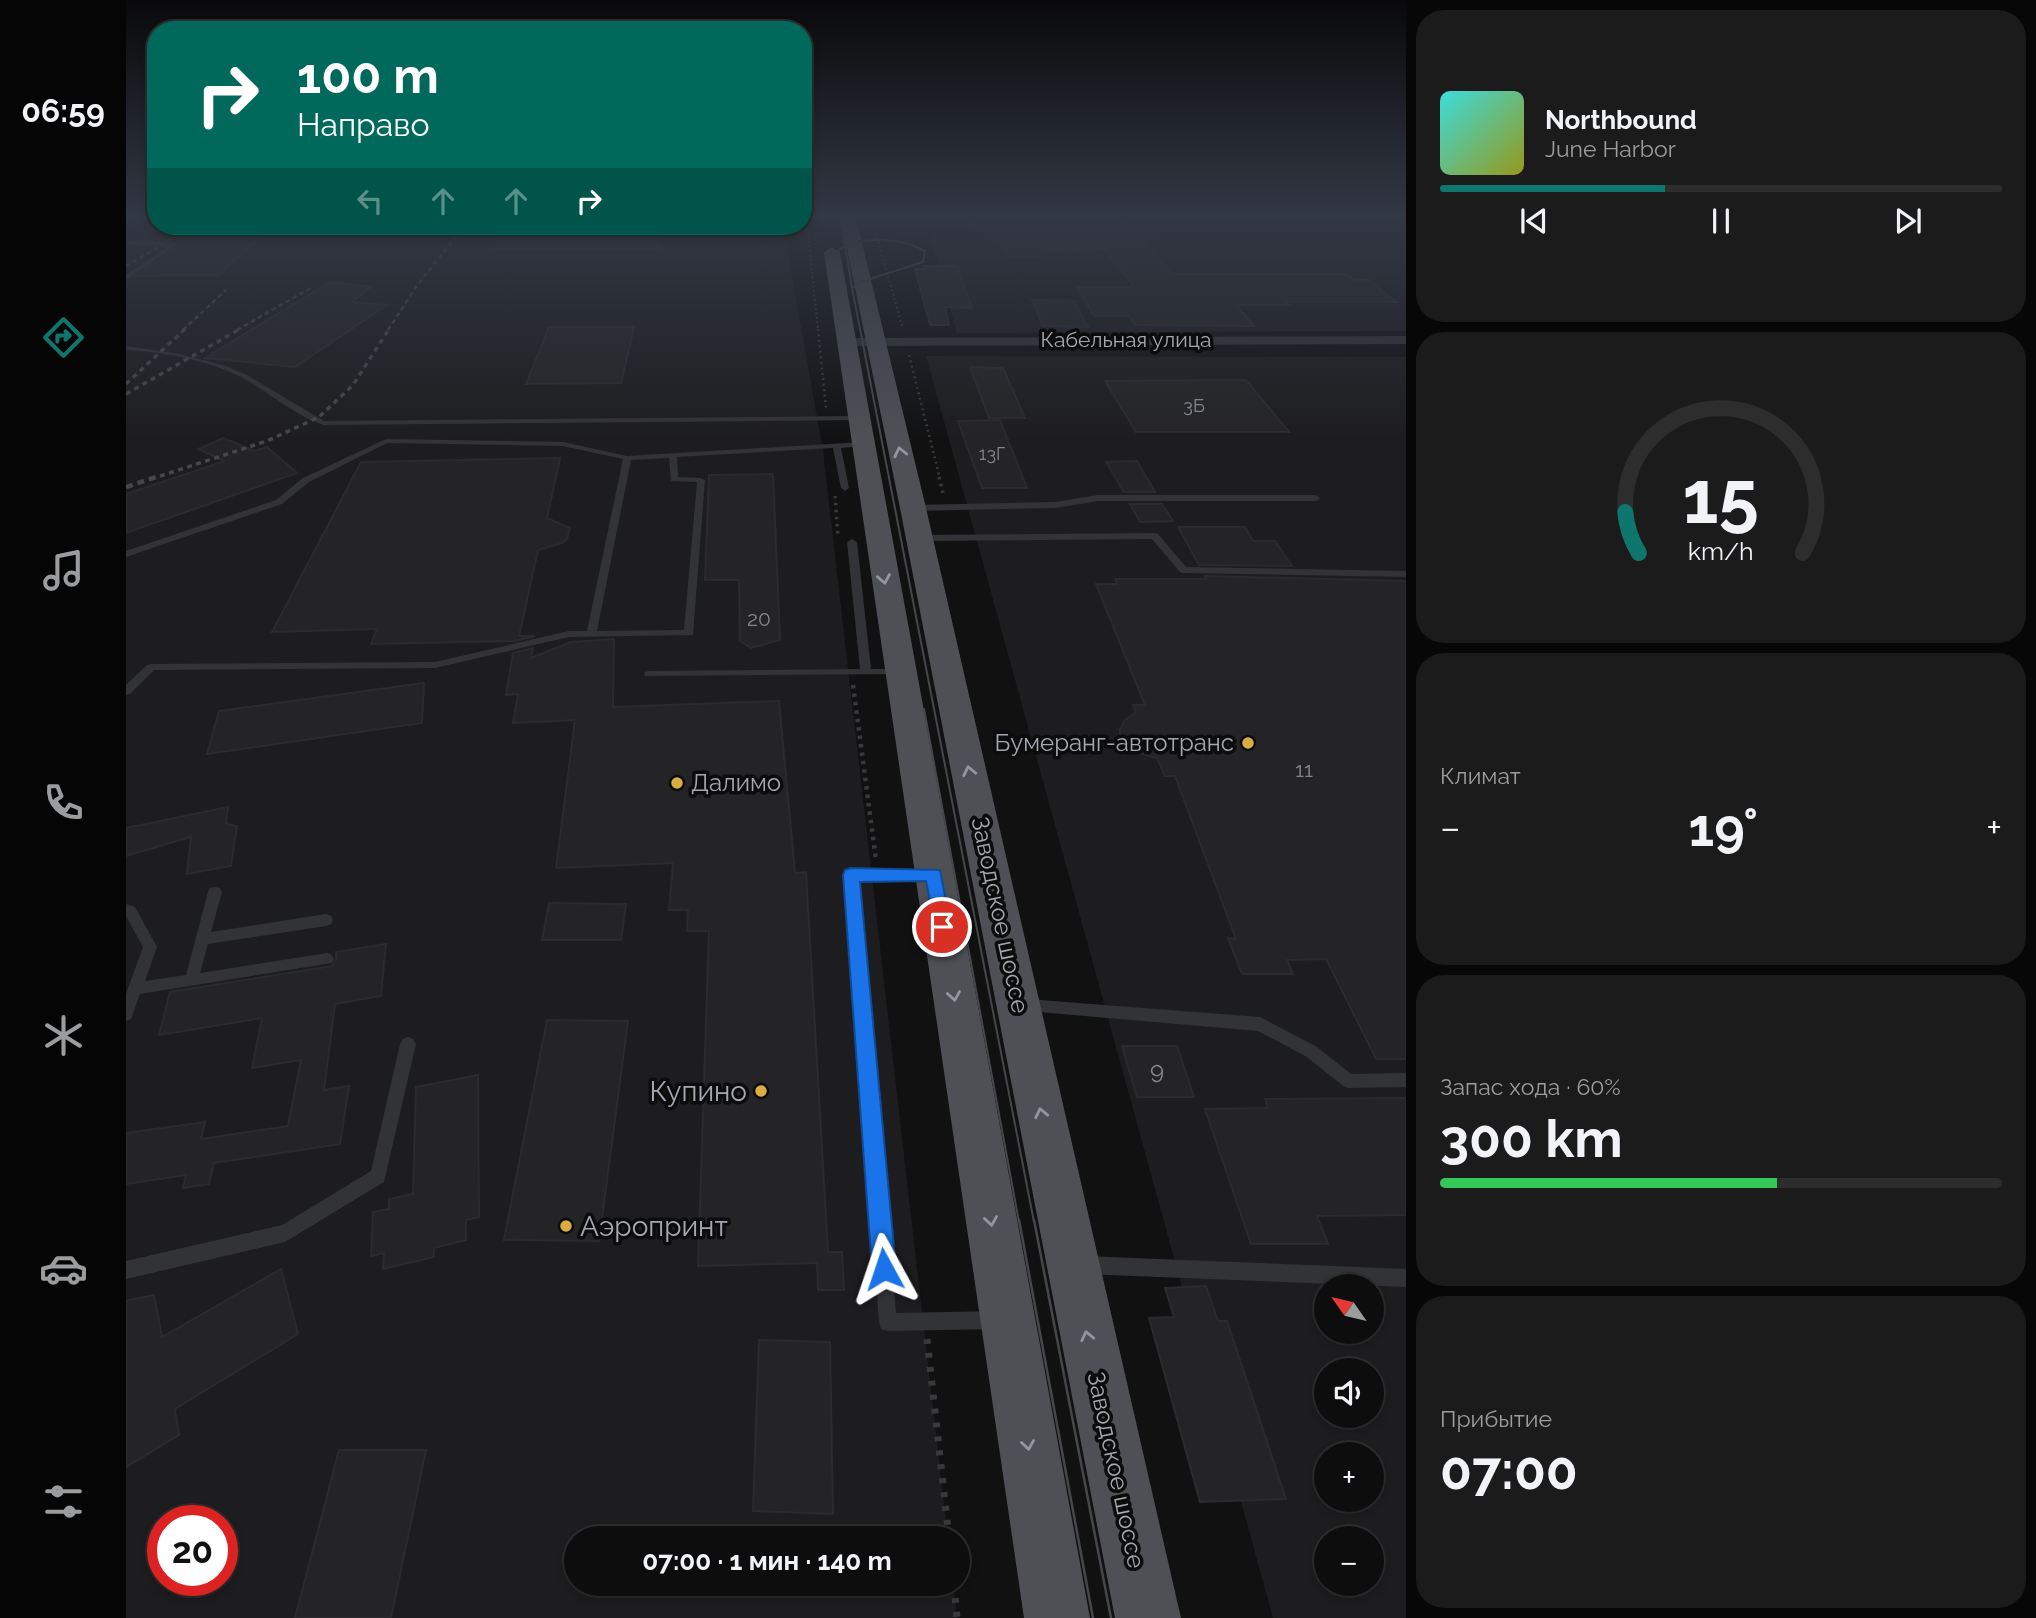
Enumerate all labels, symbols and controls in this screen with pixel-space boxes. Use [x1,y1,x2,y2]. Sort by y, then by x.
text: 100 m [297,47,439,104]
icon: right [182,49,273,140]
text: 06:59 [21,92,105,129]
text: Northbound [1545,105,1697,135]
text: Направо [297,106,429,143]
text: June Harbor [1545,135,1676,162]
icon: left [351,182,389,220]
icon: ahead [424,182,462,220]
icon: ahead [497,182,535,220]
icon: right [570,182,608,220]
icon: previous [1515,202,1553,240]
icon: pause [1702,202,1740,240]
icon: next [1889,202,1927,240]
icon: directions [39,313,88,362]
street label: Кабельная улица [1041,327,1211,352]
house number: 3Б [1183,395,1205,416]
house number: 13Г [979,443,1005,464]
one-way arrow [894,446,908,458]
text: 15 [1683,456,1759,541]
text: km/h [1688,536,1754,566]
icon: music [39,546,88,595]
one-way arrow [876,573,891,585]
house number: 20 [747,606,771,631]
place label: Бумеранг-автотранс [995,728,1234,757]
marker: Бумеранг-автотранс [1240,735,1256,751]
house number: 11 [1295,757,1313,782]
text: Климат [1440,762,1521,789]
one-way arrow [962,765,977,777]
place label: Далимо [691,768,781,797]
marker: Далимо [669,775,685,791]
icon: phone [39,778,88,827]
text: 19° [1689,797,1758,858]
text: − [1440,805,1460,850]
text: + [1986,805,2002,850]
street label: Заводское шоссе [965,814,1035,1016]
pin [912,897,972,957]
icon: arrive [923,908,961,946]
one-way arrow [946,990,961,1002]
icon: climate [39,1011,88,1060]
house number: 9 [1150,1056,1164,1085]
text: Запас хода · 60% [1440,1073,1621,1100]
place label: Купино [650,1075,747,1108]
marker: Купино [753,1083,769,1099]
one-way arrow [1035,1107,1050,1119]
text: 300 km [1440,1108,1623,1169]
place label: Аэропринт [580,1210,728,1243]
one-way arrow [983,1215,998,1227]
marker: Аэропринт [558,1218,574,1234]
position arrow [847,1232,921,1306]
icon: car [39,1244,88,1293]
north arrow [1314,1274,1384,1344]
map controls [1314,1274,1384,1596]
one-way arrow [1081,1330,1096,1342]
button: sound [1314,1358,1384,1428]
street label: Заводское шоссе [1081,1369,1151,1571]
text: Прибытие [1440,1405,1552,1432]
one-way arrow [1020,1439,1035,1451]
text: 07:00 [1440,1440,1578,1501]
button: + [1314,1442,1384,1512]
icon: filters [39,1477,88,1526]
speed limit sign: 20 [147,1505,238,1596]
button: − [1314,1526,1384,1596]
text: 07:00 · 1 мин · 140 m [642,1546,892,1576]

